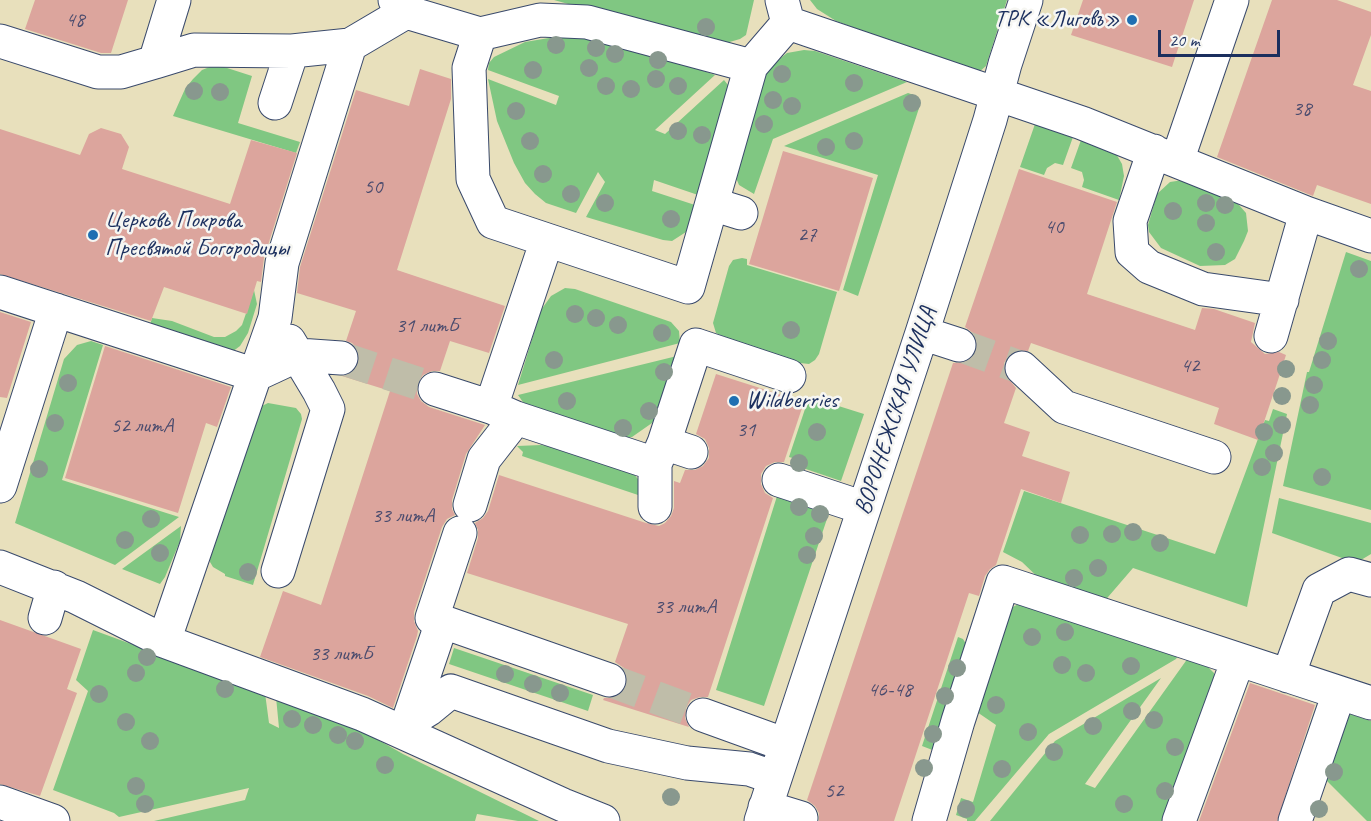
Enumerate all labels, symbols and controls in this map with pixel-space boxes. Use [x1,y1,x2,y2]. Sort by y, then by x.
place label: ТРК «Лиговъ» [994,6,1120,34]
house number: 48 [66,7,84,33]
marker: ТРК «Лиговъ» [1125,13,1139,27]
scale bar [1161,18,1282,56]
text: 20 m [1169,29,1200,51]
house number: 38 [1293,96,1311,122]
house number: 50 [364,174,382,200]
place label: Церковь Покрова Пресвятой Богородицы [105,207,289,263]
house number: 40 [1045,214,1063,240]
house number: 27 [798,222,816,248]
marker: Церковь Покрова Пресвятой Богородицы [86,228,100,242]
street label: ВОРОНЕЖСКАЯ УЛИЦА [849,303,943,519]
house number: 31 литБ [396,313,458,339]
house number: 42 [1181,353,1199,379]
place label: Wildberries [746,387,838,415]
marker: Wildberries [727,394,741,408]
house number: 52 литА [111,413,173,439]
house number: 31 [737,417,755,443]
house number: 33 литА [372,503,434,529]
house number: 33 литА [654,594,716,620]
house number: 33 литБ [310,641,372,667]
house number: 46-48 [868,677,912,703]
house number: 52 [825,778,843,804]

